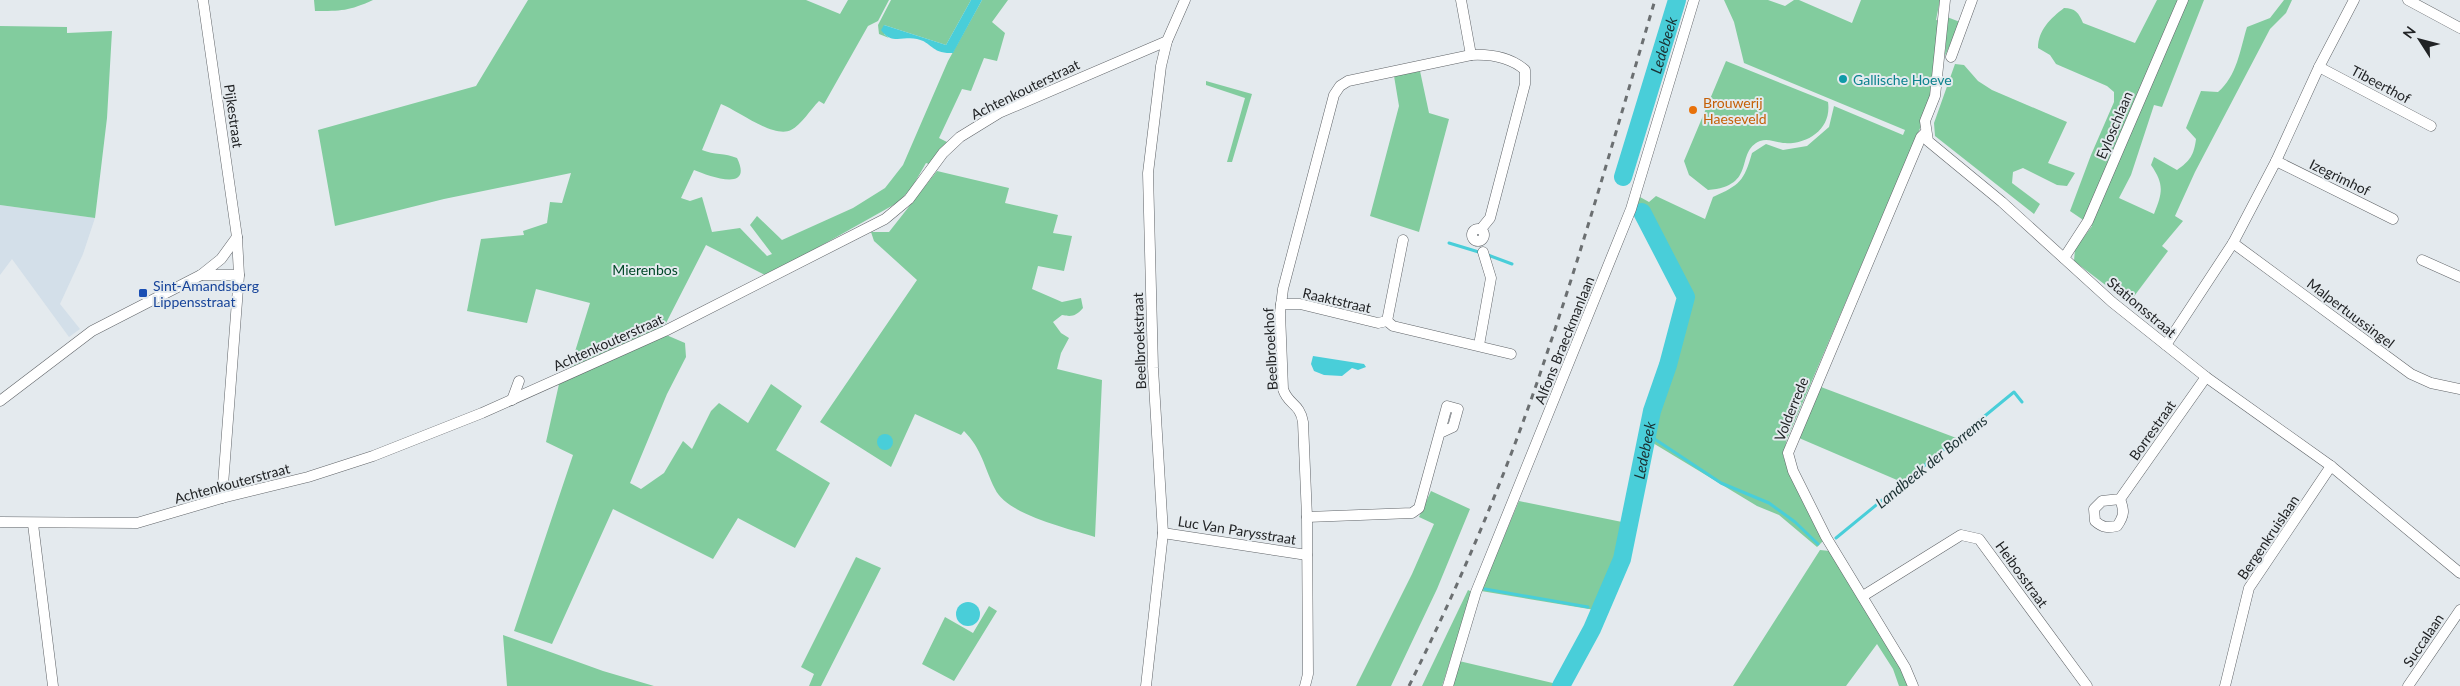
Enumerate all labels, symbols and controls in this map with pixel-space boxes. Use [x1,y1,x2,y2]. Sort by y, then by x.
water label: Ledebeek [1646,14,1681,76]
north arrow [2395,15,2445,65]
text: N [2399,23,2419,41]
street label: Achtenkouterstraat [968,55,1082,123]
street label: Tibeerthof [2348,61,2414,107]
place label: Gallische Hoeve [1853,71,1952,88]
marker: Gallische Hoeve [1837,73,1849,85]
street label: Pijkestraat [221,83,247,149]
street label: Eyloschlaan [2092,89,2136,161]
place label: Brouwerij Haeseveld [1703,94,1767,127]
marker: Brouwerij Haeseveld [1687,104,1699,116]
street label: Izegrimhof [2307,155,2373,199]
park label: Mierenbos [612,261,678,278]
street label: Stationsstraat [2104,273,2180,341]
street label: Alfons Braeckmanlaan [1531,274,1597,406]
street label: Malpertuussingel [2304,275,2398,351]
place label: Sint-Amandsberg Lippensstraat [153,277,259,310]
street label: Raaktstraat [1301,284,1373,316]
marker: Sint-Amandsberg Lippensstraat [137,287,149,299]
street label: Beelbroekstraat [1129,292,1149,390]
street label: Beelbroekhof [1259,307,1281,391]
street label: Achtenkouterstraat [550,310,666,374]
street label: Volderrede [1770,375,1812,443]
street label: Borrestraat [2125,397,2179,463]
water label: Landbeek der Borrems [1872,410,1990,512]
water label: Ledebeek [1629,419,1659,481]
street label: Achtenkouterstraat [172,459,292,507]
street label: Bergenkruislaan [2234,492,2302,582]
street label: Luc Van Parysstraat [1177,512,1297,548]
street label: Heibosstraat [1992,537,2052,611]
street label: Succalaan [2399,610,2447,670]

